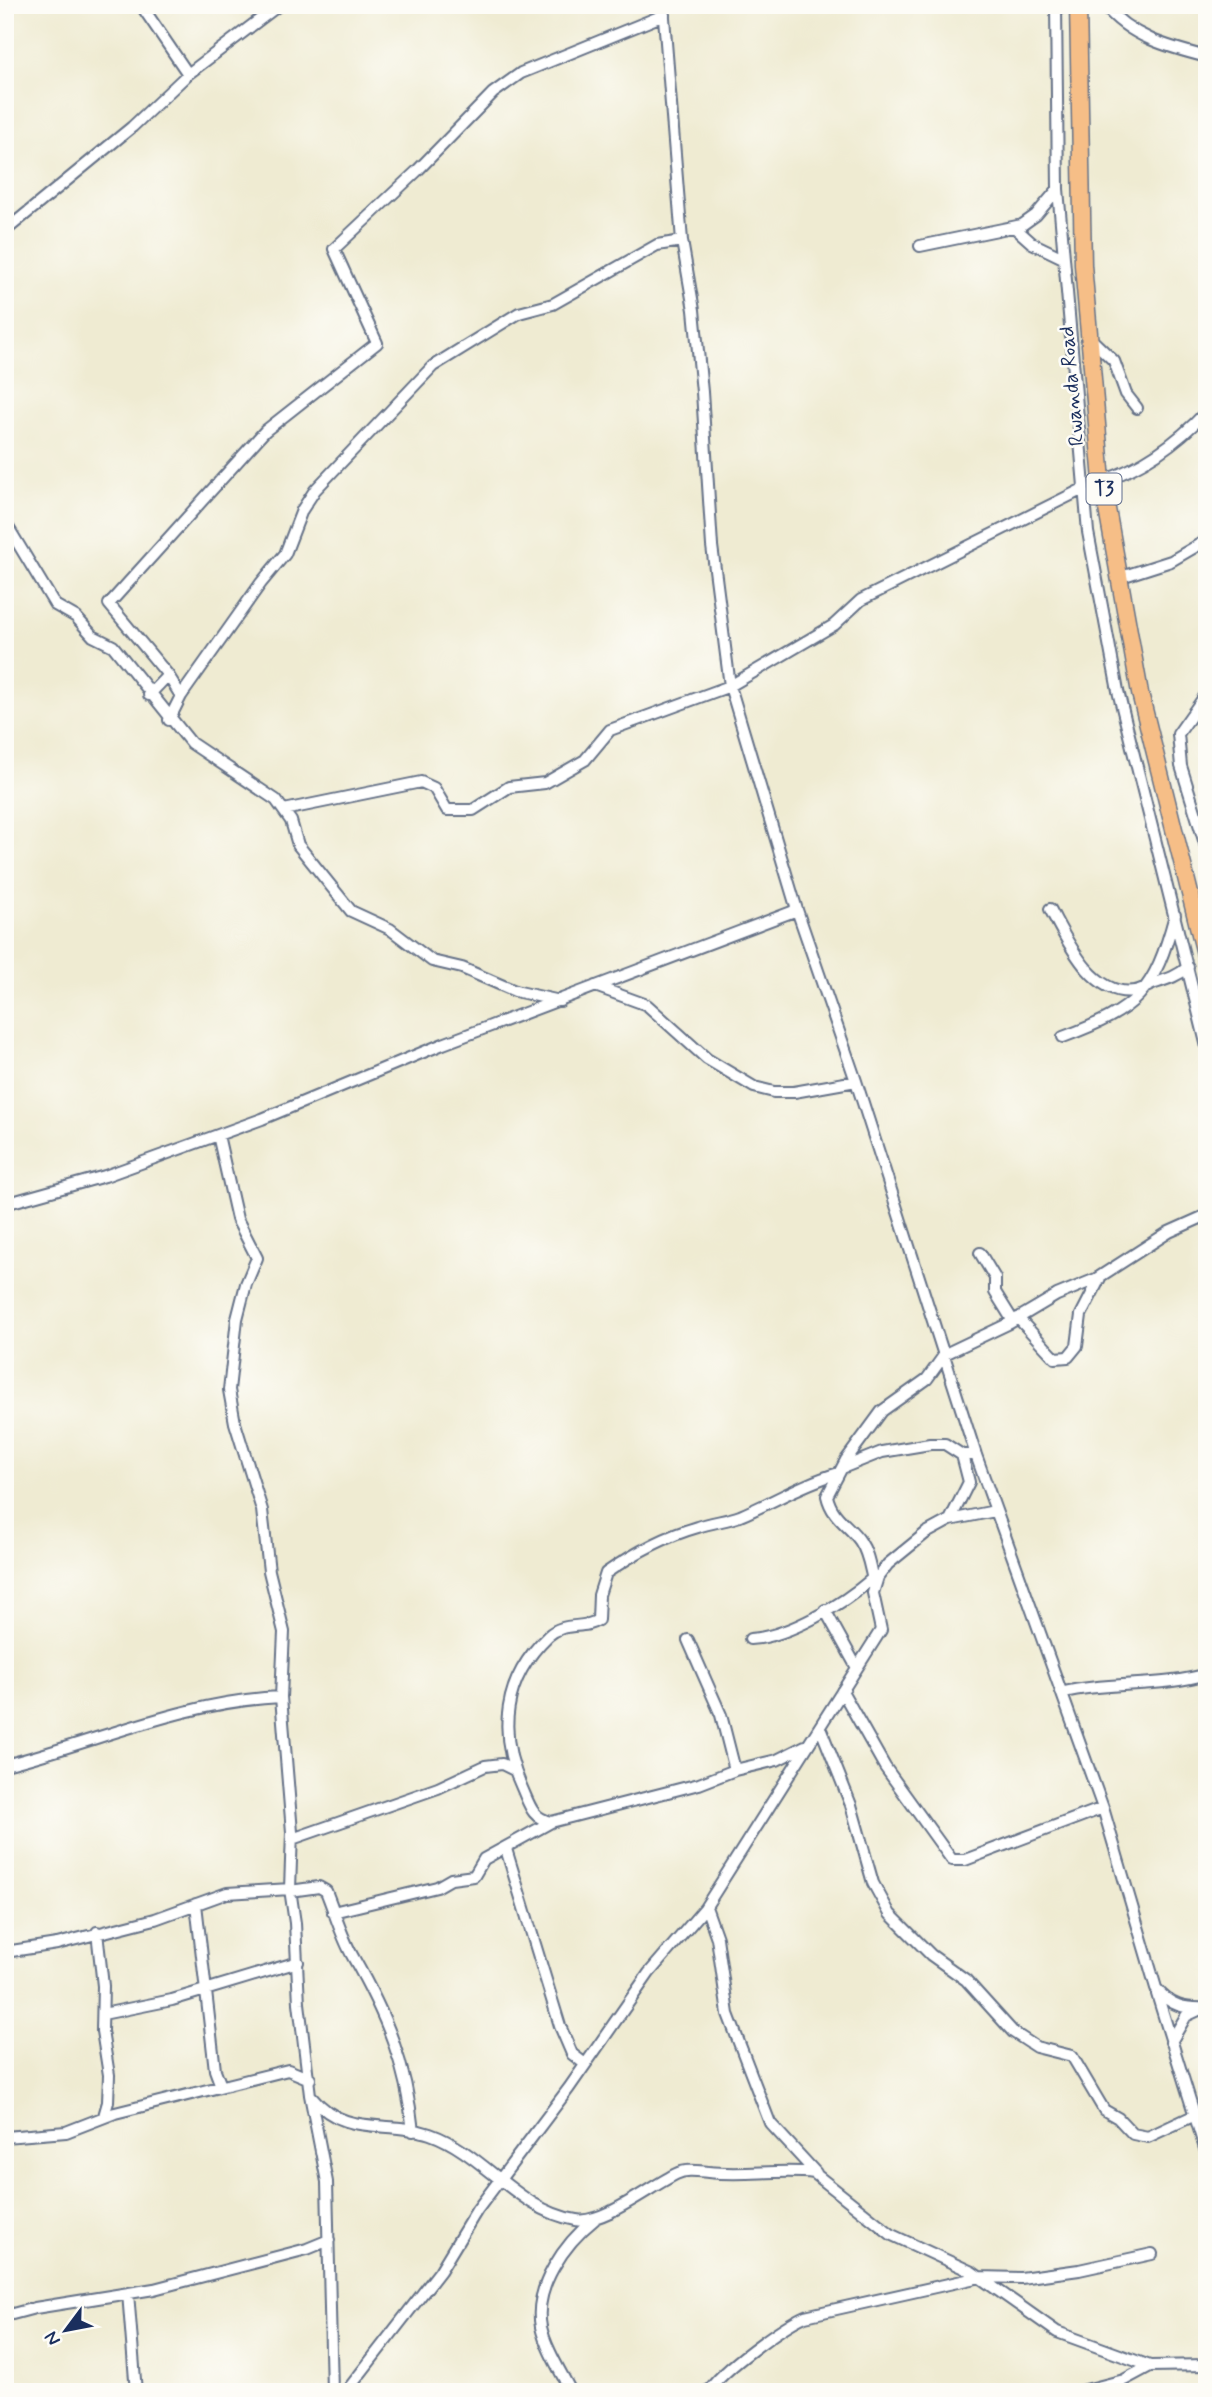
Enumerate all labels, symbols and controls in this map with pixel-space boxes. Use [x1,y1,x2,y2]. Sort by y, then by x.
street label: Rwanda Road [1053,325,1091,447]
road number: T3 [1086,474,1122,504]
north arrow [32,2296,102,2366]
text: N [39,2326,67,2350]

